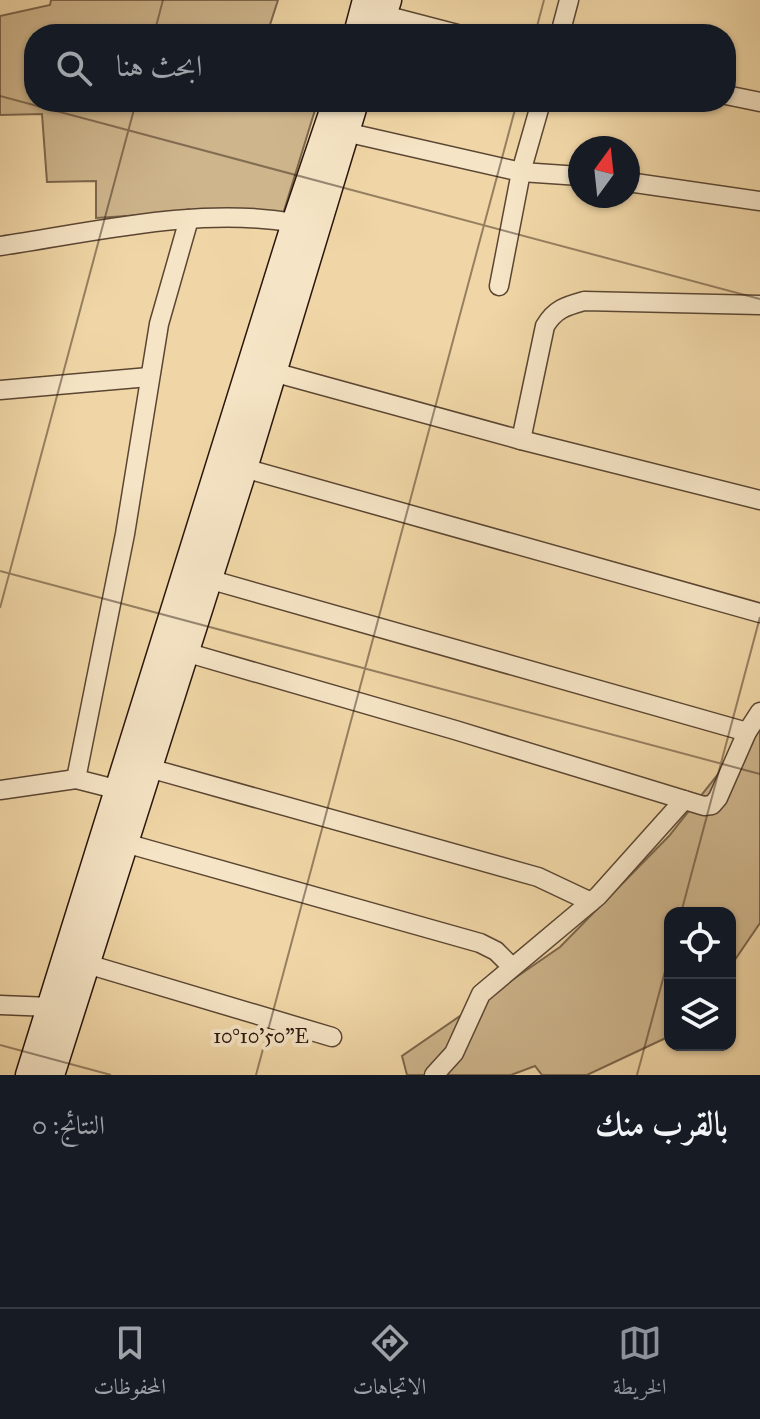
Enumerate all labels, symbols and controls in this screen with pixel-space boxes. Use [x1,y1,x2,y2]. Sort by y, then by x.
search box [24,24,736,112]
icon: search [52,46,96,90]
text: ابحث هنا [116,48,202,84]
north arrow [568,136,640,208]
map controls [664,907,736,1051]
button: locate [664,907,736,979]
button: layers [664,979,736,1051]
text: 10°10'50"E [213,1024,309,1048]
text: بالقرب منك [595,1103,728,1144]
text: النتائج: 0 [32,1109,105,1141]
tab: المحفوظات [93,1321,166,1408]
tab: الاتجاهات [353,1321,426,1408]
tab: الخريطة [613,1321,667,1408]

